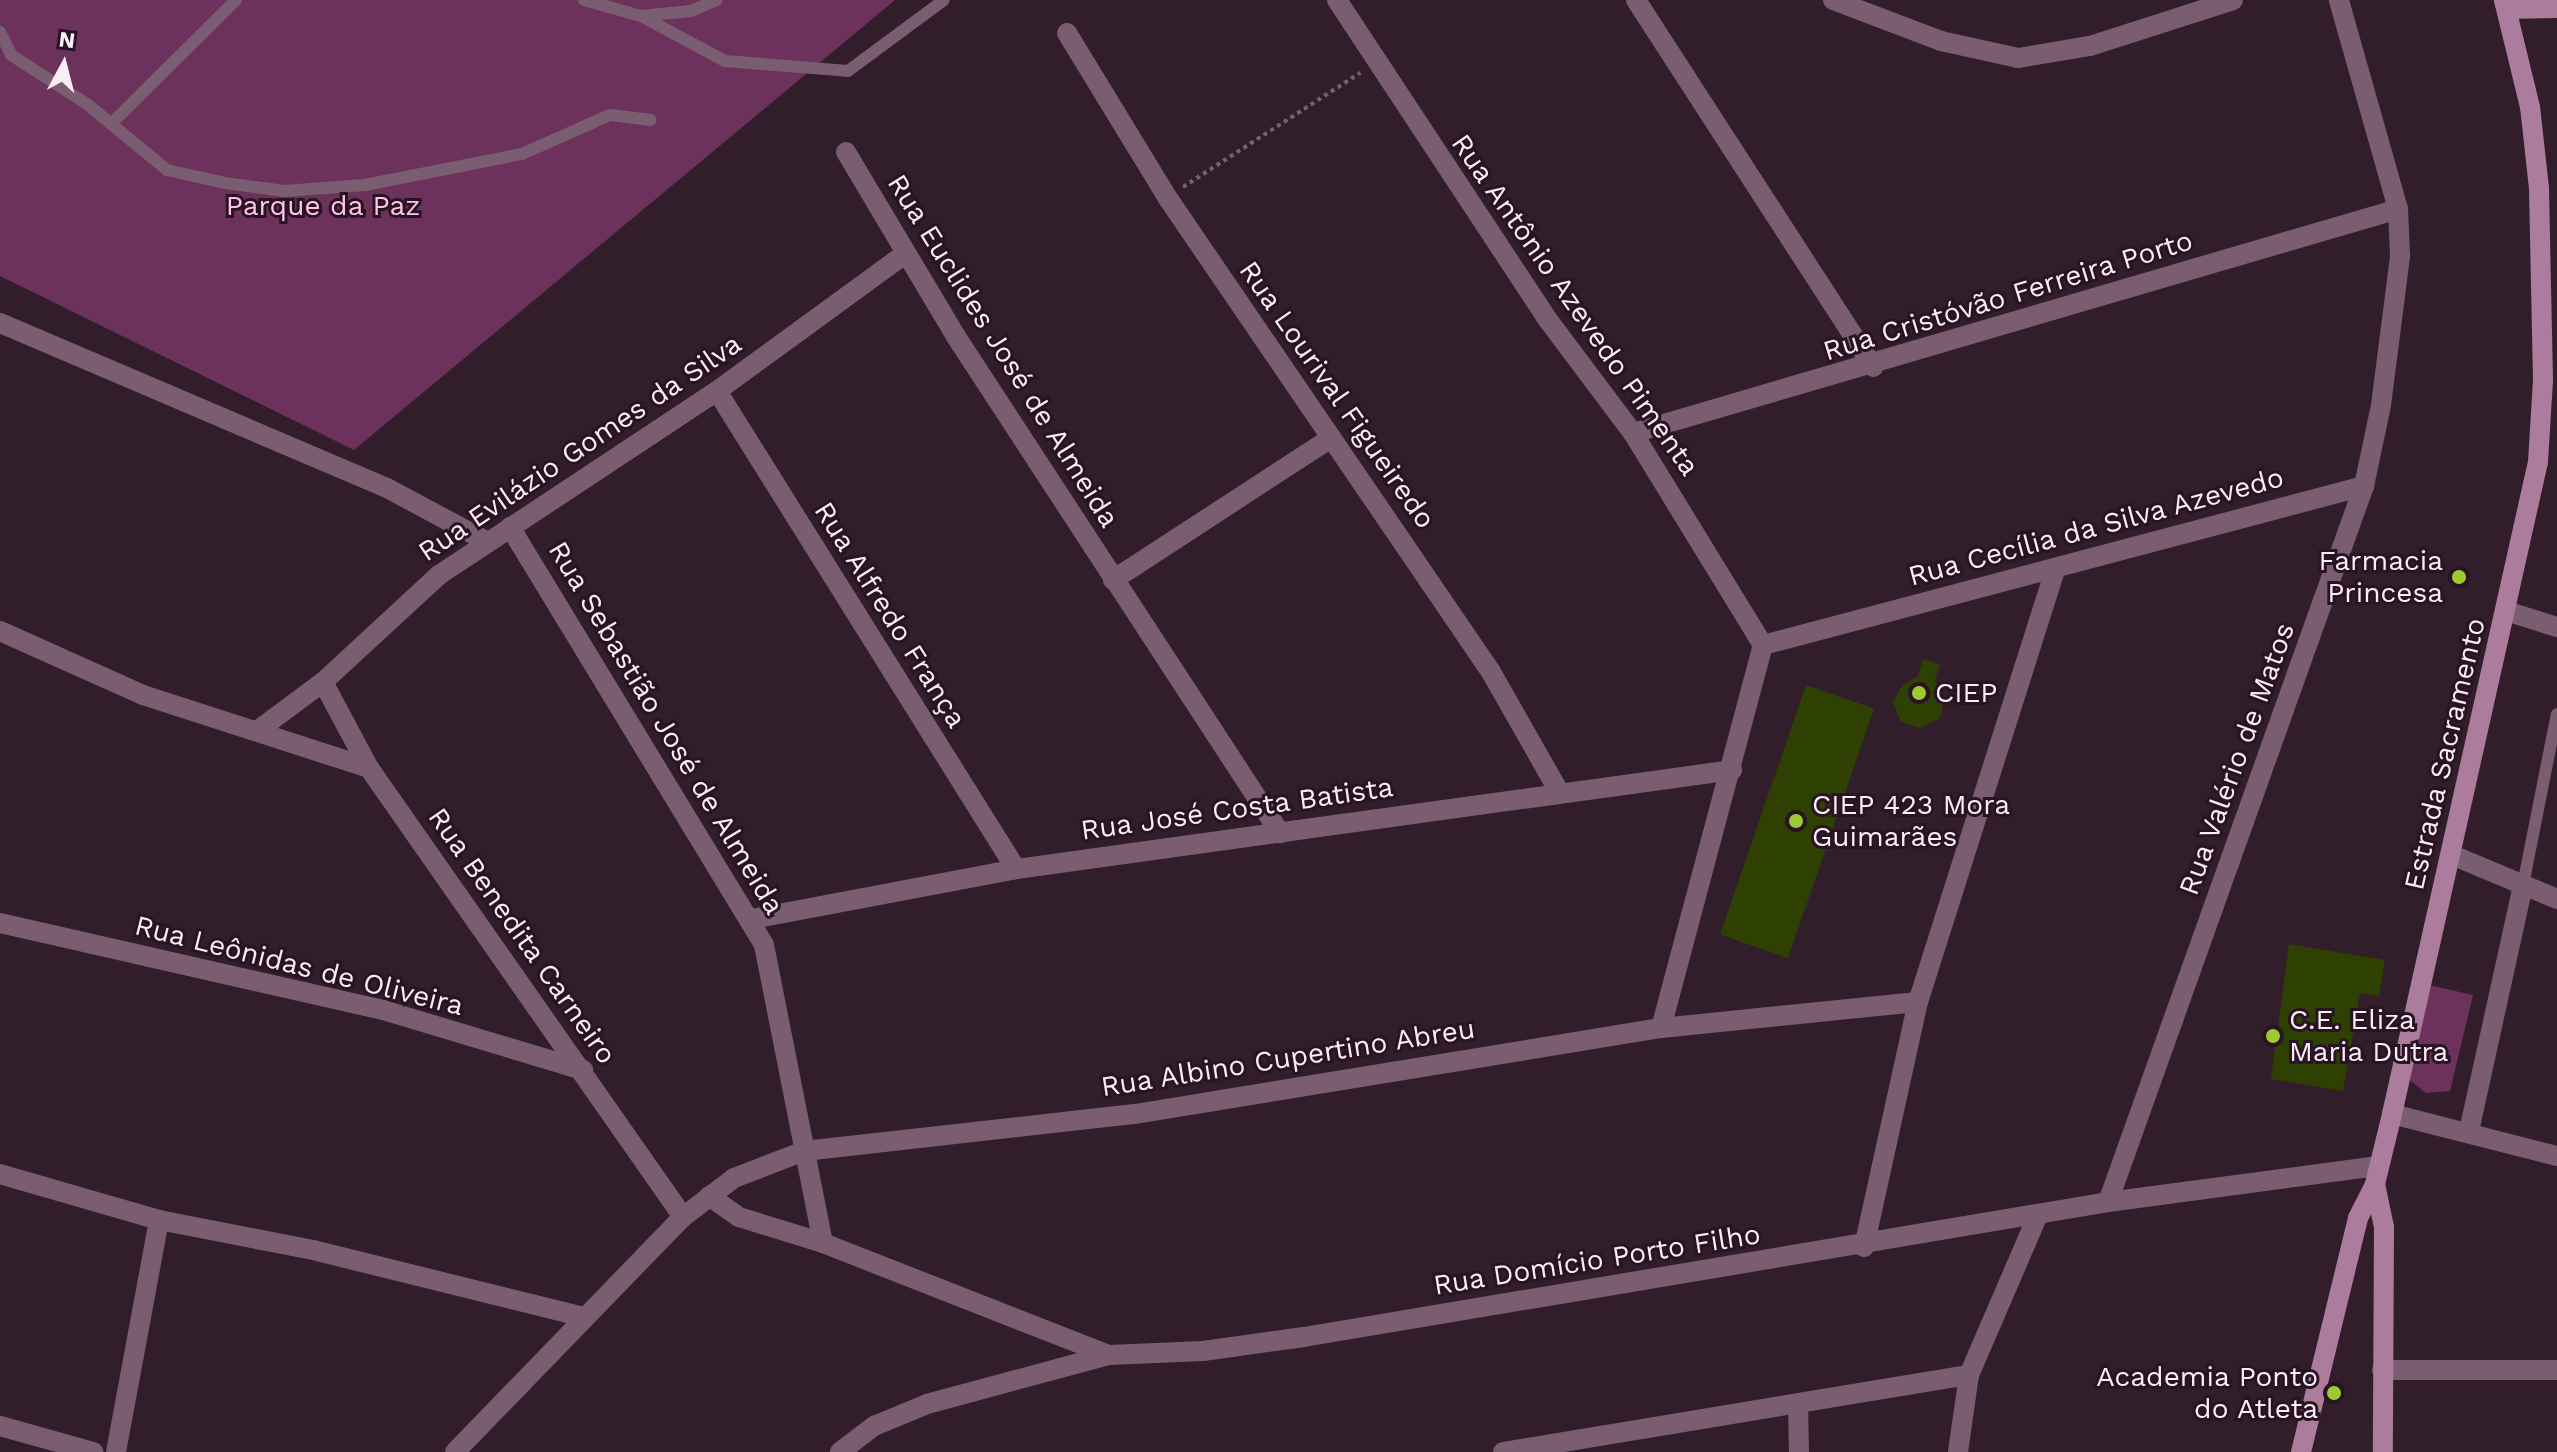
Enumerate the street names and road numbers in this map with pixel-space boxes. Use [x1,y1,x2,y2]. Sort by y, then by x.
street label: Rua Antônio Azevedo Pimenta [1443,127,1707,483]
street label: Rua Euclides José de Almeida [880,167,1126,535]
street label: Rua Cristóvão Ferreira Porto [1819,224,2197,368]
street label: Rua Lourival Figueiredo [1231,254,1443,536]
street label: Rua Evilázio Gomes da Silva [412,327,748,569]
street label: Rua Cecília da Silva Azevedo [1903,460,2289,594]
street label: Rua Alfredo França [806,495,974,735]
street label: Rua Sebastião José de Almeida [540,534,792,922]
street label: Estrada Sacramento [2397,614,2493,894]
street label: Rua Valério de Matos [2172,618,2302,900]
street label: Rua José Costa Batista [1078,770,1396,848]
street label: Rua Benedita Carneiro [420,801,624,1071]
street label: Rua Leônidas de Oliveira [131,909,467,1023]
street label: Rua Albino Cupertino Abreu [1097,1012,1479,1104]
street label: Rua Domício Porto Filho [1431,1218,1763,1302]

